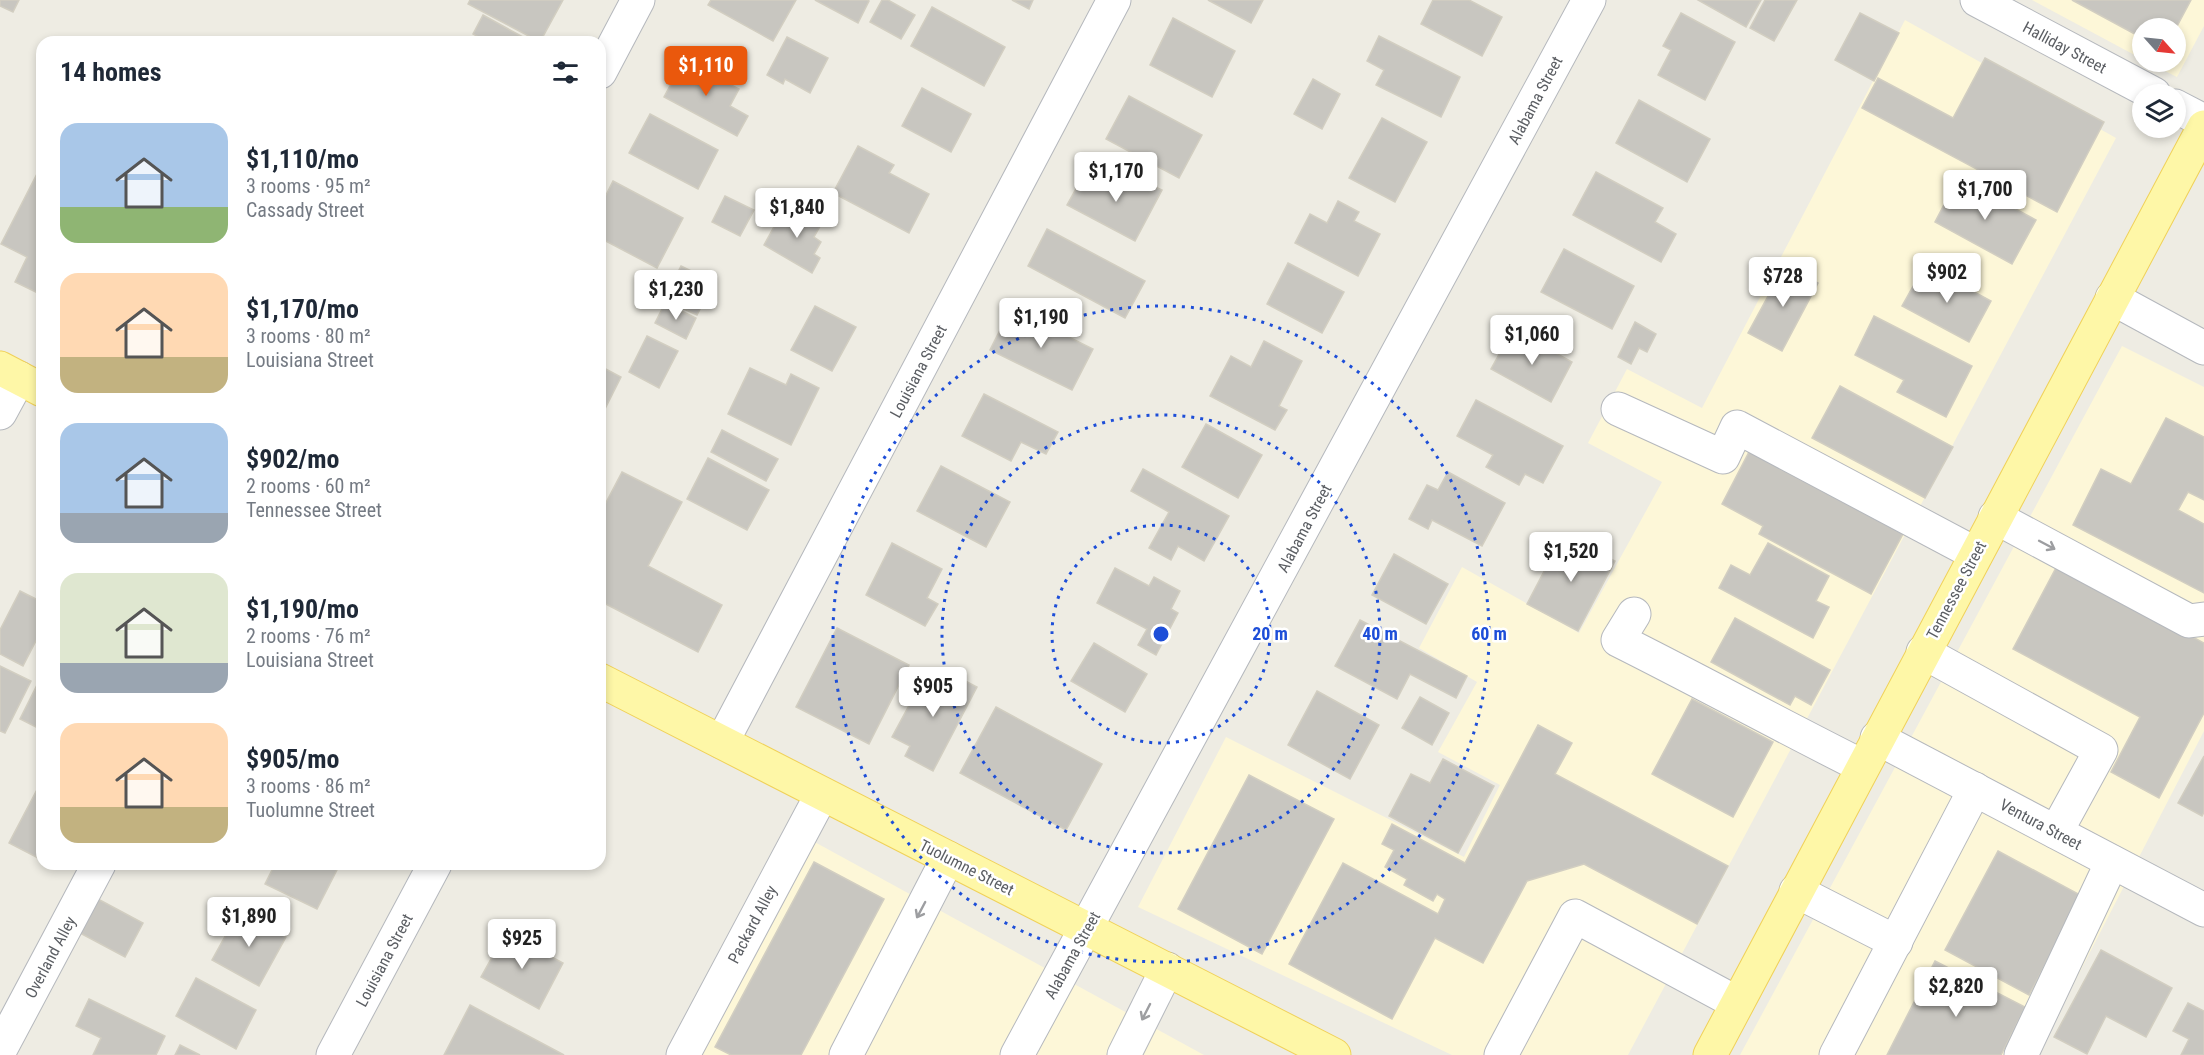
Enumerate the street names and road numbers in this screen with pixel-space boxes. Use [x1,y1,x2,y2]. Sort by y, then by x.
street label: Halliday Street [2020,17,2110,78]
street label: Alabama Street [1504,53,1567,148]
street label: Louisiana Street [886,321,951,421]
street label: Alabama Street [1273,481,1336,576]
street label: Tennessee Street [1923,538,1990,643]
street label: Ventura Street [1997,795,2085,854]
street label: Tuolumne Street [916,836,1017,899]
street label: Packard Alley [724,882,781,967]
street label: Alabama Street [1041,908,1104,1002]
street label: Louisiana Street [352,910,417,1010]
street label: Overland Alley [21,913,80,1001]

